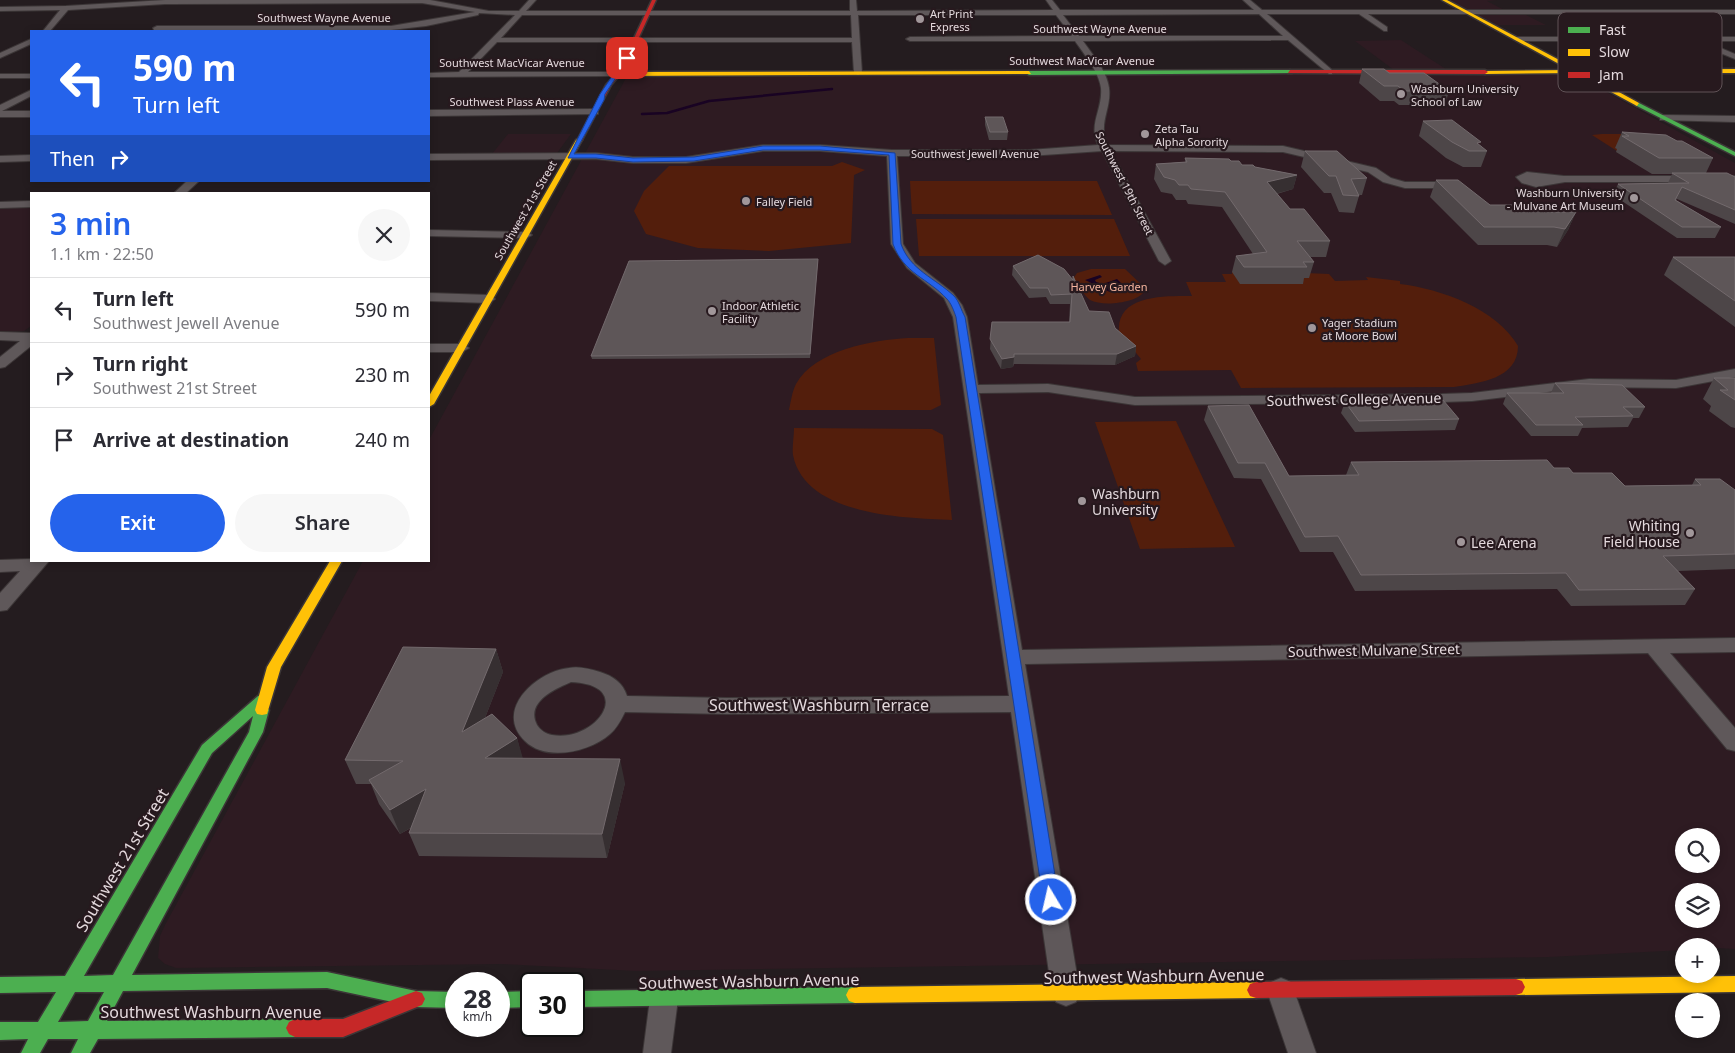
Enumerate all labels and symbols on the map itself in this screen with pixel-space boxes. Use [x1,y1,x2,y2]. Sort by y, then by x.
place label: Art Print Express [930,6,973,34]
street label: Southwest Wayne Avenue [257,10,391,25]
legend [1558,12,1722,92]
marker: Art Print Express [914,13,926,25]
text: Fast [1599,20,1626,39]
street label: Southwest Wayne Avenue [1033,21,1167,36]
pin [606,37,648,79]
text: Slow [1599,42,1630,61]
street label: Southwest MacVicar Avenue [1009,53,1155,68]
street label: Southwest MacVicar Avenue [439,55,585,70]
text: Jam [1597,65,1624,84]
place label: Washburn University School of Law [1411,81,1519,109]
marker: Washburn University School of Law [1395,88,1407,100]
street label: Southwest Plass Avenue [450,94,574,109]
place label: Zeta Tau Alpha Sorority [1155,121,1228,149]
marker: Zeta Tau Alpha Sorority [1139,128,1151,140]
street label: Southwest 19th Street [1092,129,1158,237]
street label: Southwest Jewell Avenue [911,146,1039,161]
street label: Southwest 21st Street [490,157,560,263]
place label: Washburn University - Mulvane Art Museum [1507,185,1624,213]
marker: Washburn University - Mulvane Art Museum [1628,192,1640,204]
place label: Falley Field [756,194,812,209]
marker: Falley Field [740,195,752,207]
park label: Harvey Garden [1070,279,1148,294]
place label: Indoor Athletic Facility [722,298,799,326]
marker: Indoor Athletic Facility [706,305,718,317]
place label: Yager Stadium at Moore Bowl [1322,315,1397,343]
marker: Yager Stadium at Moore Bowl [1306,322,1318,334]
street label: Southwest College Avenue [1267,388,1442,410]
place label: Washburn University [1092,484,1160,519]
marker: Washburn University [1076,495,1088,507]
place label: Whiting Field House [1603,516,1680,551]
marker: Whiting Field House [1684,527,1696,539]
place label: Lee Arena [1471,533,1537,552]
marker: Lee Arena [1455,536,1467,548]
street label: Southwest Mulvane Street [1288,639,1460,661]
street label: Southwest Washburn Terrace [709,694,929,716]
street label: Southwest 21st Street [70,784,174,936]
position arrow [1024,873,1076,925]
street label: Southwest Washburn Avenue [1043,963,1265,989]
street label: Southwest Washburn Avenue [638,968,860,994]
speed limit sign: 30 [520,972,585,1037]
street label: Southwest Washburn Avenue [101,1001,321,1023]

